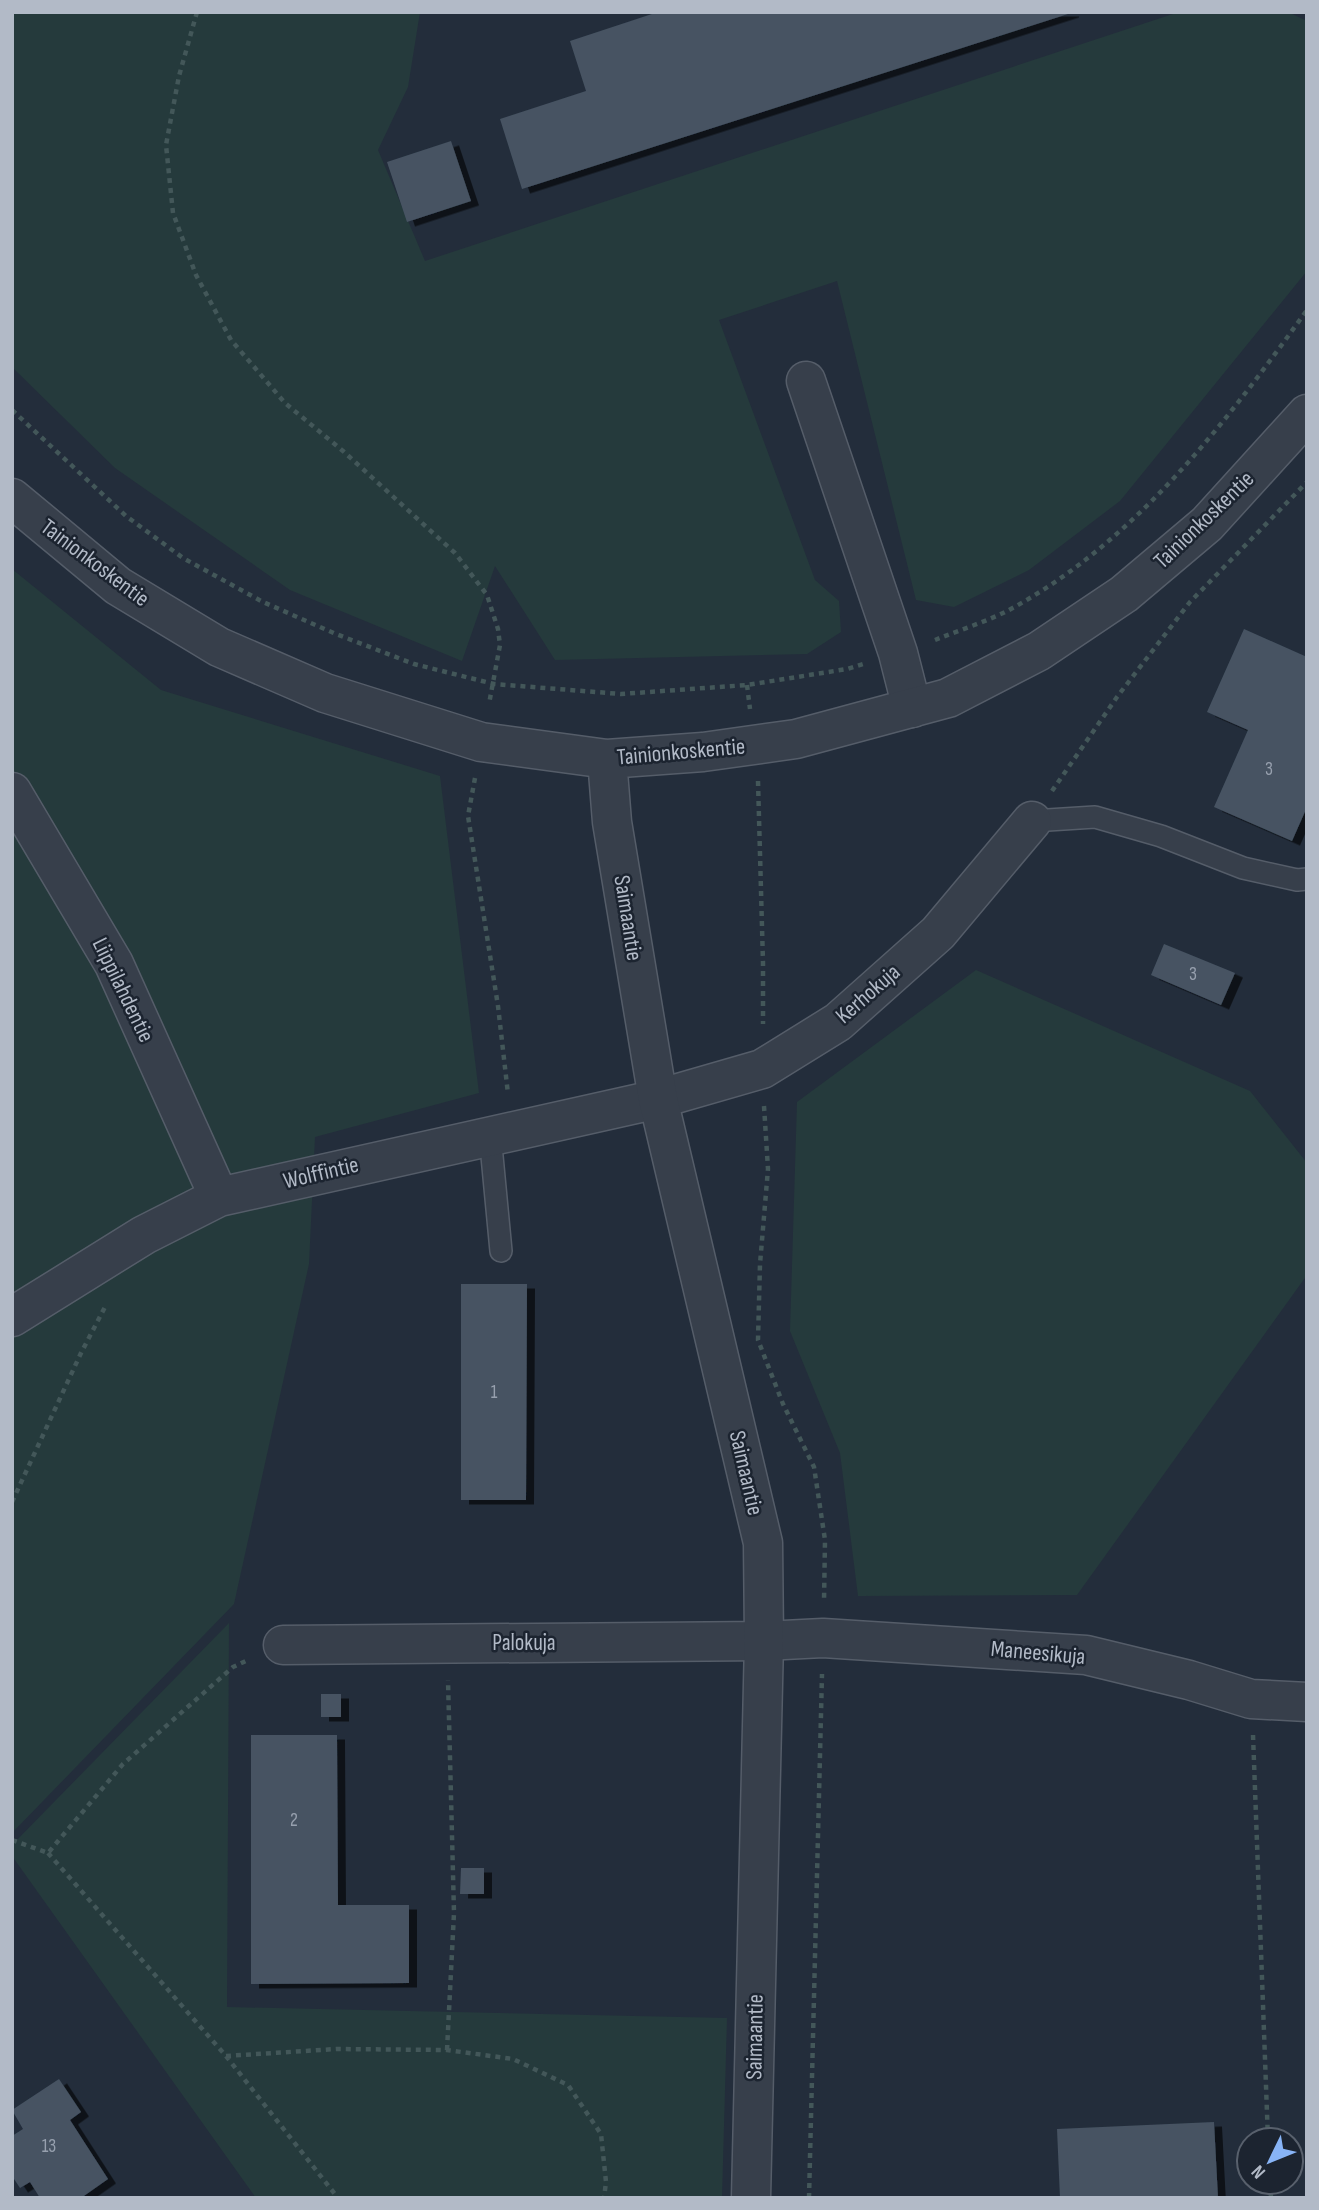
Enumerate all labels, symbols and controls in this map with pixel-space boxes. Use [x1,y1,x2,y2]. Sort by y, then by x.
street label: Tainionkoskentie [1148,465,1260,575]
street label: Tainionkoskentie [35,513,155,613]
street label: Tainionkoskentie [616,732,746,772]
house number: 3 [1265,758,1273,781]
street label: Saimaantie [607,873,649,963]
street label: Liippilahdentie [86,933,160,1047]
street label: Kerhokuja [830,958,906,1030]
house number: 3 [1189,963,1197,986]
street label: Wolffintie [281,1151,361,1195]
house number: 1 [491,1381,498,1404]
street label: Saimaantie [723,1428,769,1518]
street label: Palokuja [492,1629,556,1657]
street label: Maneesikuja [990,1635,1086,1671]
house number: 2 [290,1809,298,1832]
street label: Saimaantie [740,1994,770,2080]
north arrow [1235,2126,1305,2196]
house number: 13 [42,2135,56,2158]
text: N [1247,2160,1271,2183]

